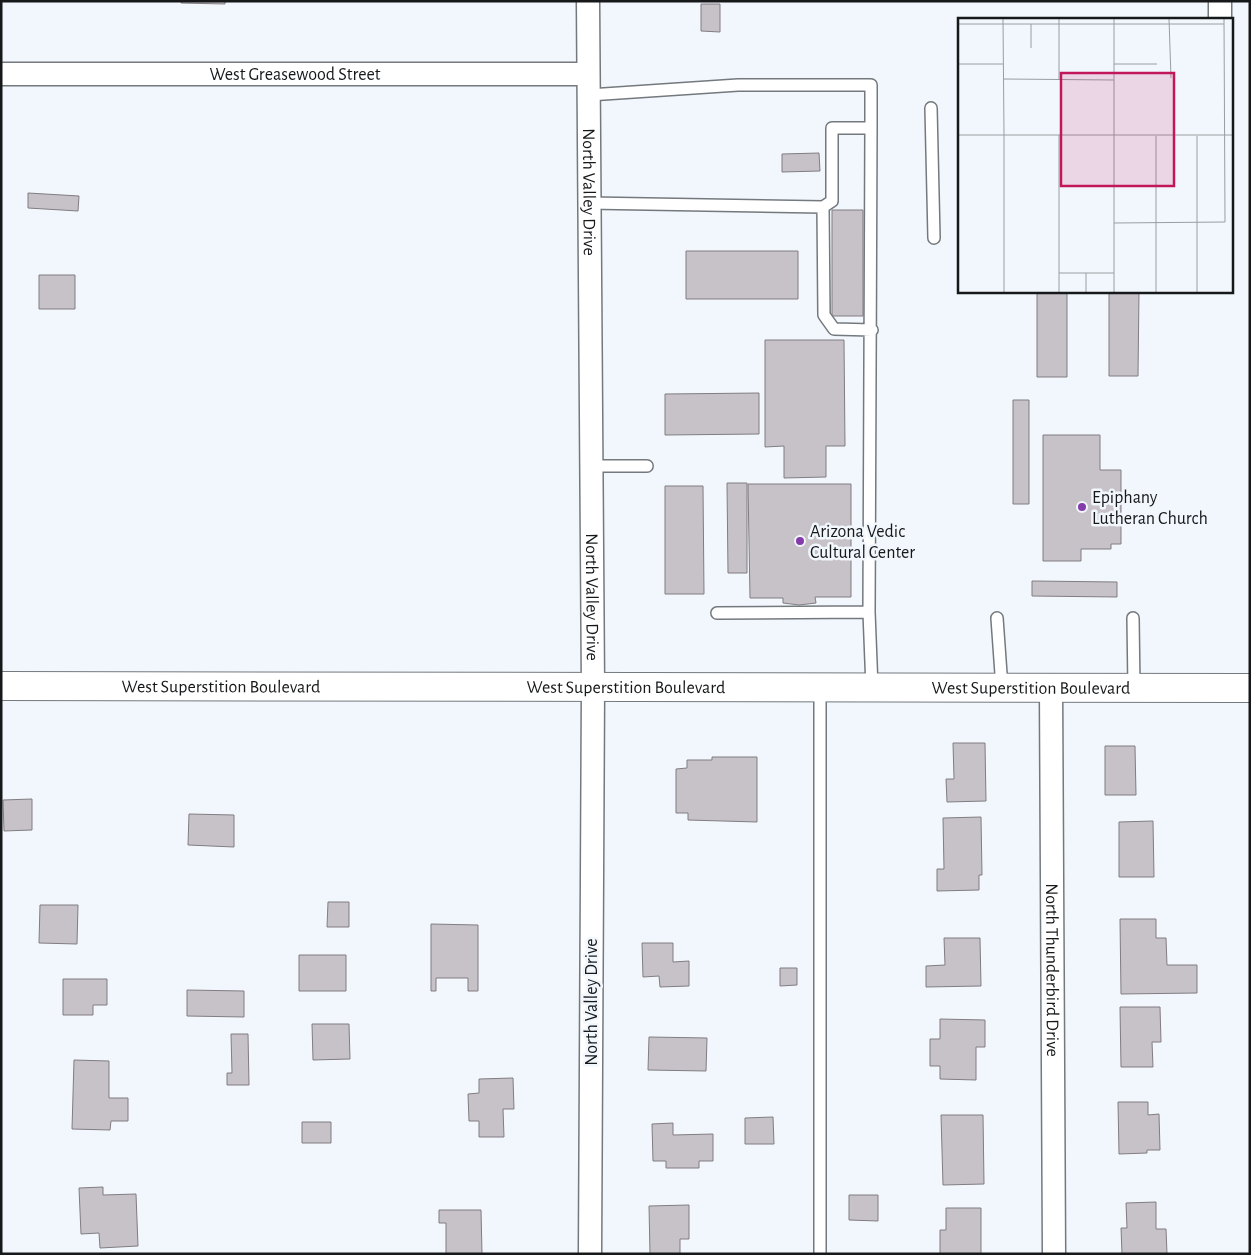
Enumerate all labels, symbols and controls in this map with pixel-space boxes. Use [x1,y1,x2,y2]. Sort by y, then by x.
inset map [958,18,1234,292]
street label: West Greasewood Street [209,66,381,84]
street label: North Valley Drive [579,128,598,256]
place label: Epiphany Lutheran Church [1092,489,1208,528]
marker: Epiphany Lutheran Church [1076,501,1088,513]
place label: Arizona Vedic Cultural Center [810,523,915,562]
street label: North Valley Drive [582,533,601,661]
marker: Arizona Vedic Cultural Center [794,535,806,547]
street label: West Superstition Boulevard [122,678,320,697]
street label: West Superstition Boulevard [527,679,725,697]
street label: West Superstition Boulevard [932,679,1130,698]
street label: North Thunderbird Drive [1042,883,1061,1057]
street label: North Valley Drive [583,938,601,1066]

